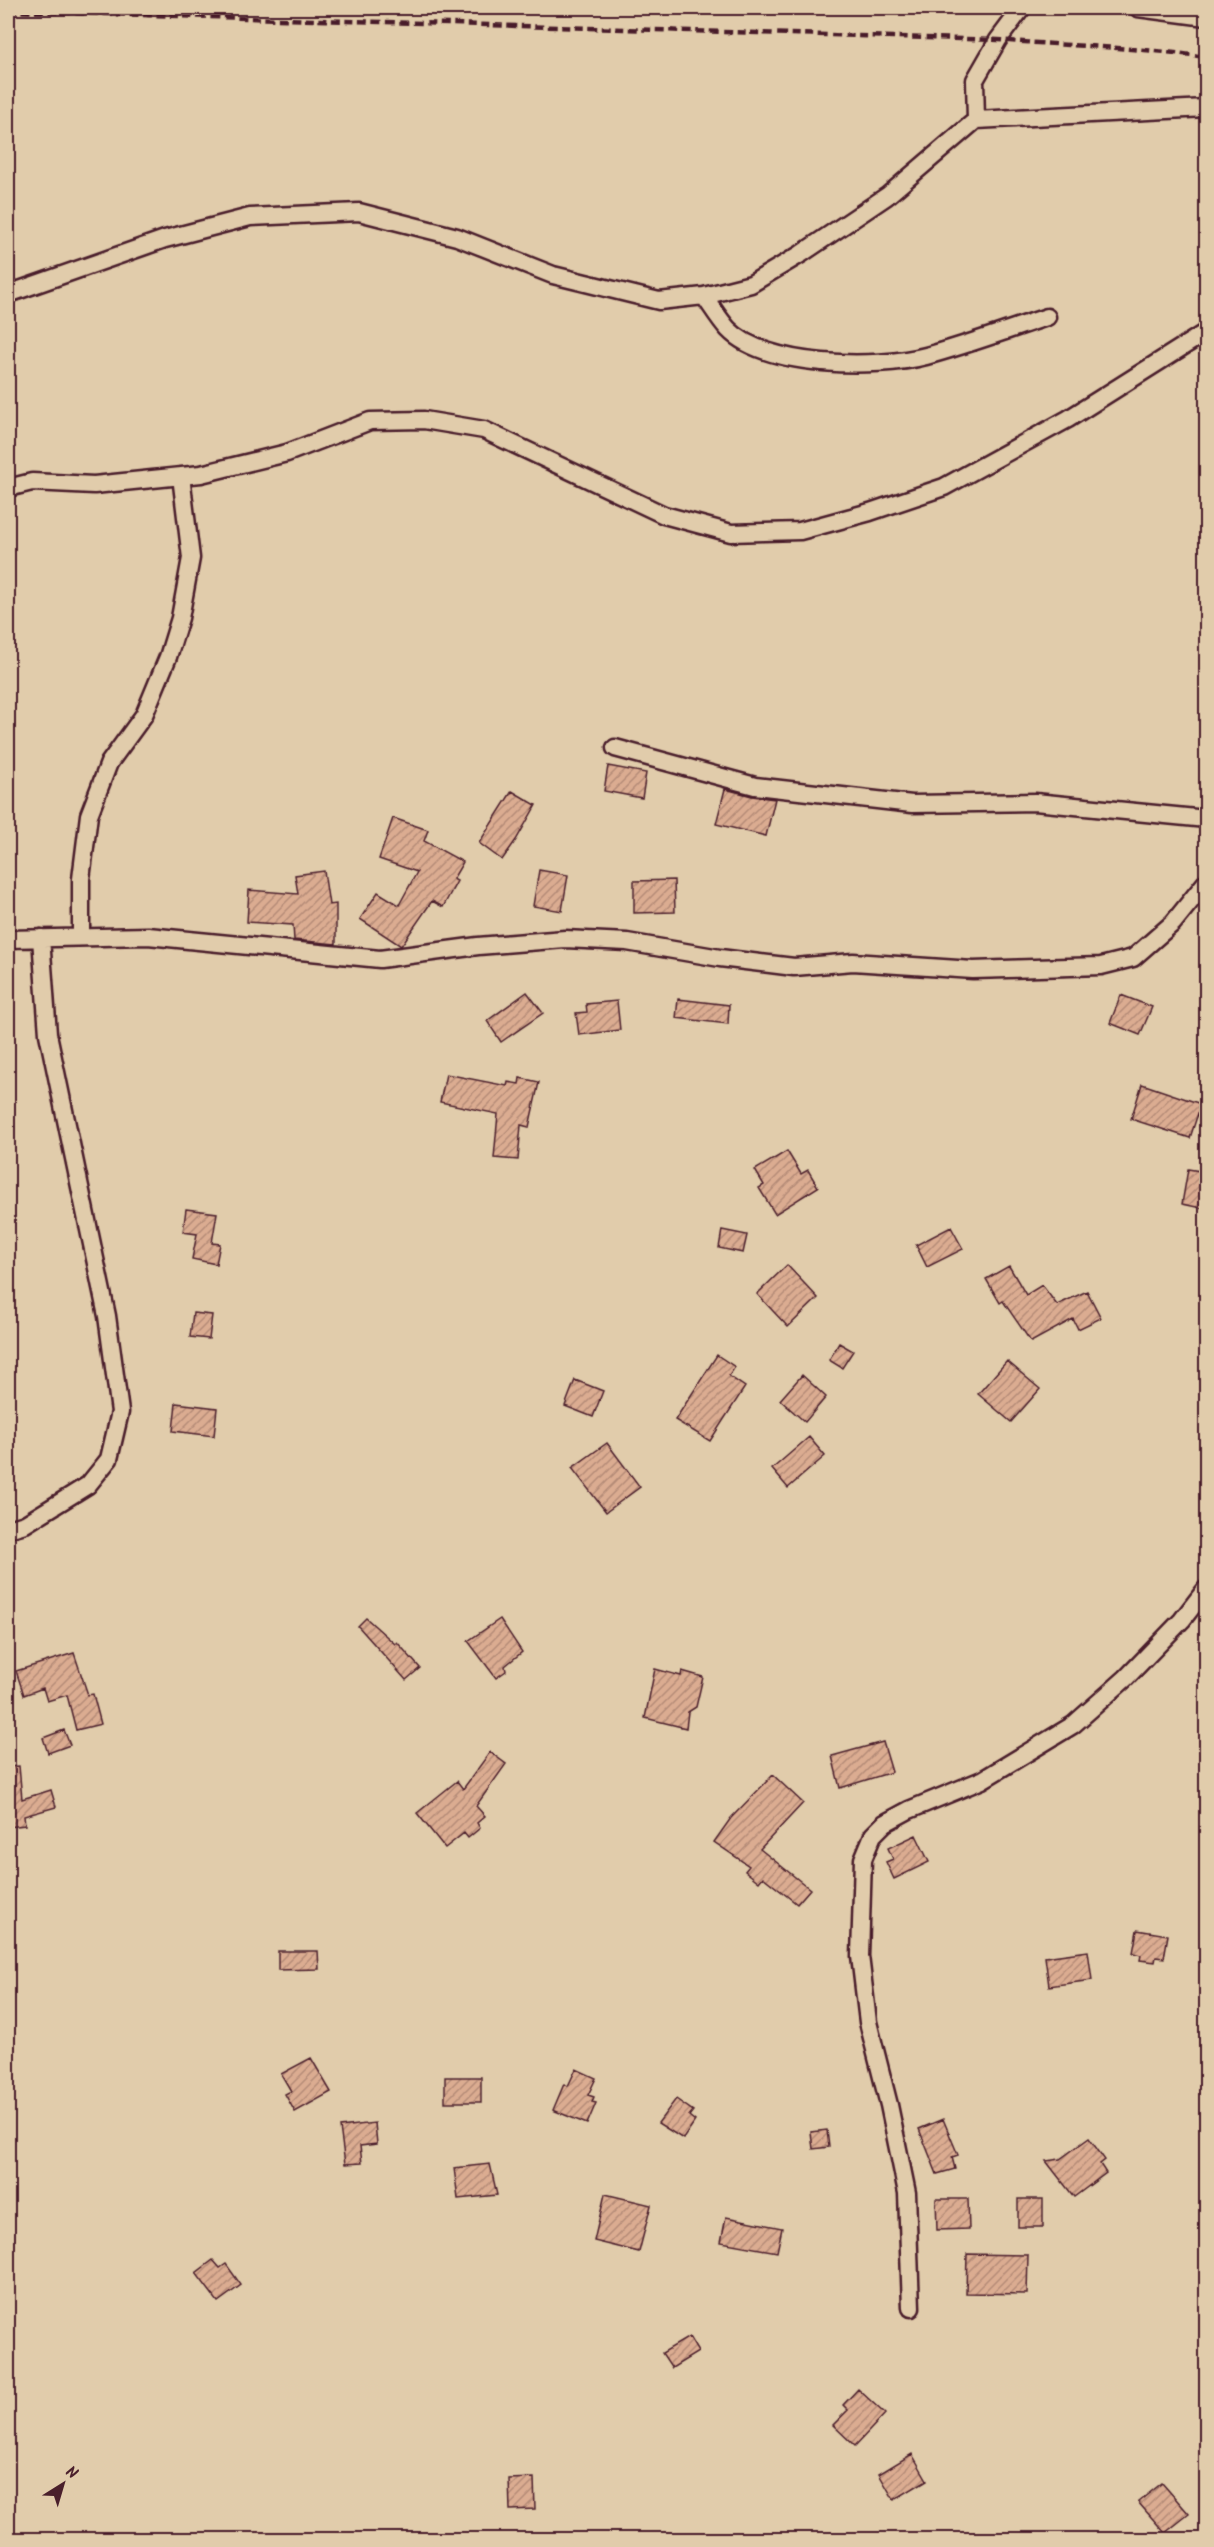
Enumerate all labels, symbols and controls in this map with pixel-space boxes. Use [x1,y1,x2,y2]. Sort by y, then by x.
north arrow [33,2454,93,2514]
text: N [60,2460,83,2486]

